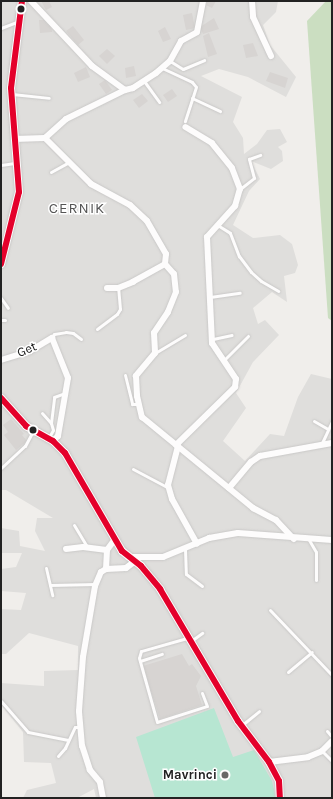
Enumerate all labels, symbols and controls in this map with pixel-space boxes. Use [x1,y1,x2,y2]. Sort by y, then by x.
unlabelled marker [16,4,26,14]
district label: CERNIK [49,200,105,218]
street label: Get [15,339,39,361]
unlabelled marker [28,425,38,435]
place label: Mavrinci [163,767,217,783]
marker: Mavrinci [220,770,230,780]

